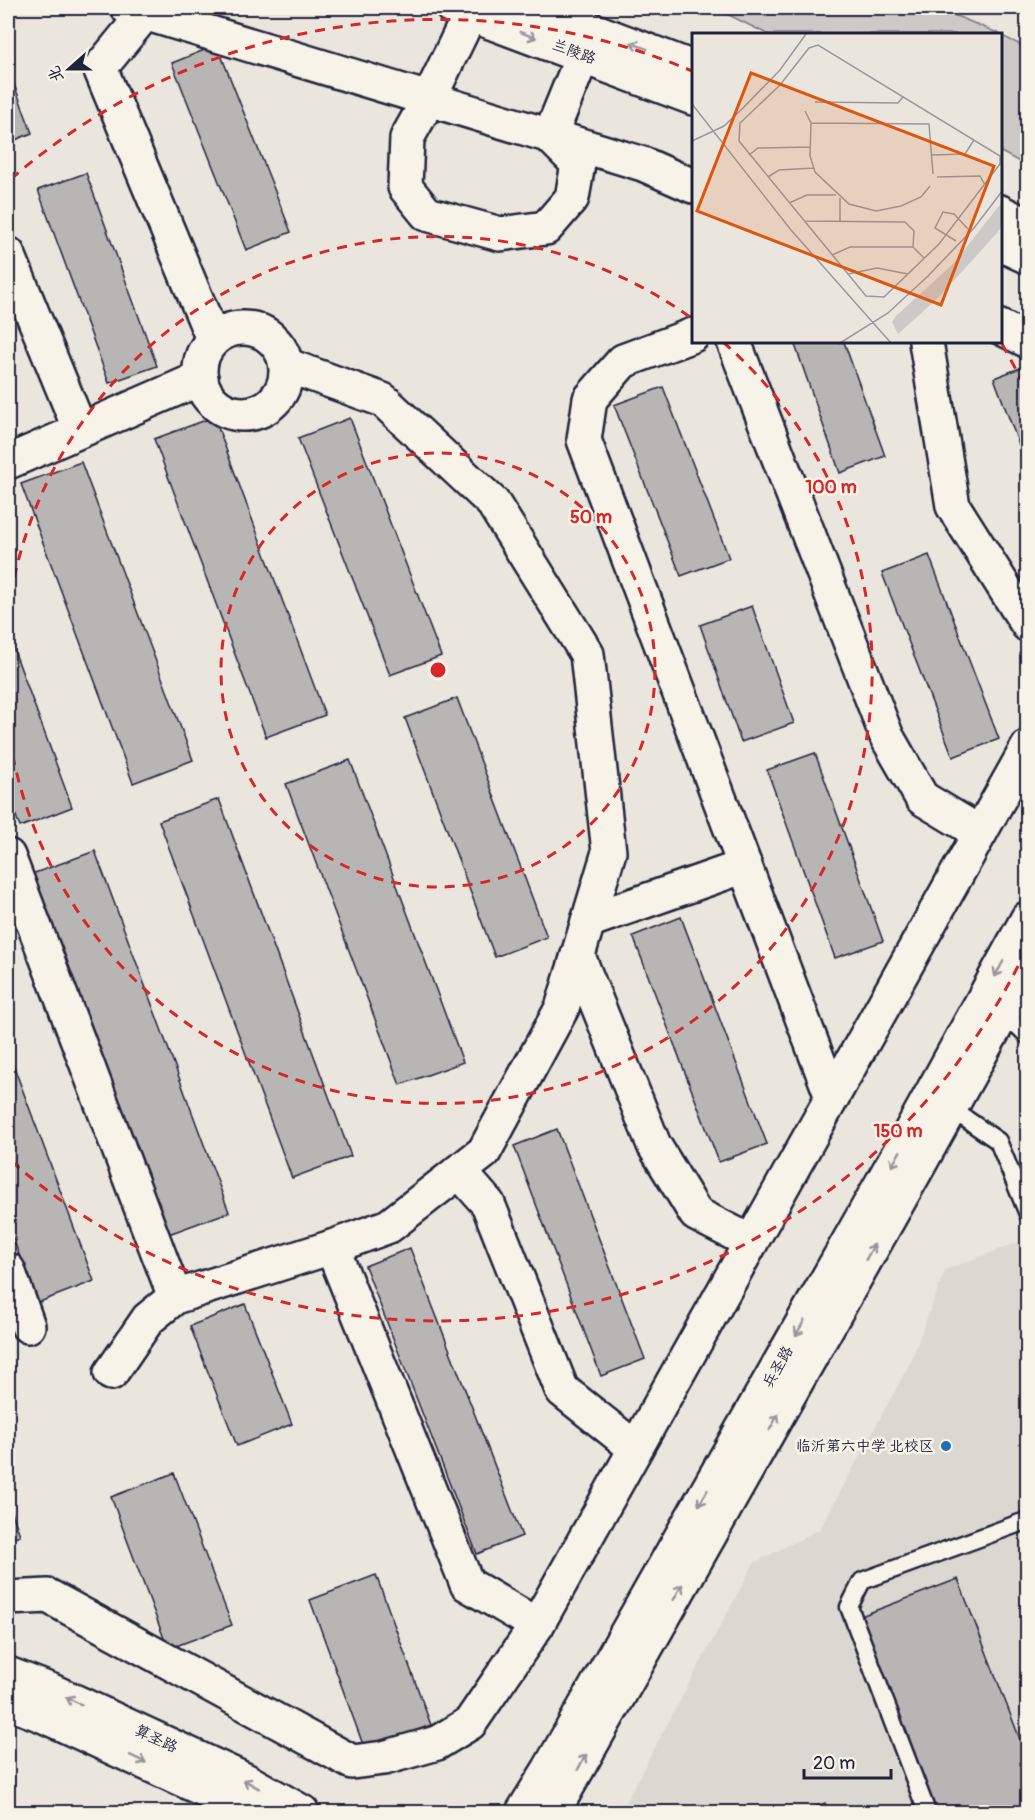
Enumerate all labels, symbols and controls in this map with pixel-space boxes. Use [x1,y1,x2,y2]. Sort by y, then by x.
one-way arrow [518,30,537,41]
inset map [692,33,1002,344]
street label: 兰陵路 [550,35,598,69]
north arrow [39,39,99,99]
one-way arrow [630,40,648,51]
text: 北 [44,63,68,85]
text: 100 m [805,476,857,499]
text: 50 m [570,506,612,529]
centre of rings [428,660,448,680]
one-way arrow [993,960,1005,977]
text: 150 m [874,1120,923,1143]
one-way arrow [889,1150,901,1167]
one-way arrow [865,1244,876,1262]
one-way arrow [793,1319,805,1336]
street label: 兵圣路 [759,1343,797,1391]
one-way arrow [768,1414,780,1431]
place label: 临沂第六中学 北校区 [796,1437,934,1456]
marker: 临沂第六中学 北校区 [939,1439,953,1453]
one-way arrow [697,1489,709,1506]
one-way arrow [672,1584,684,1601]
one-way arrow [66,1695,84,1707]
street label: 算圣路 [132,1721,180,1757]
scale bar [804,1742,891,1780]
text: 20 m [813,1752,855,1775]
one-way arrow [577,1753,588,1771]
one-way arrow [128,1754,146,1766]
one-way arrow [243,1778,260,1790]

